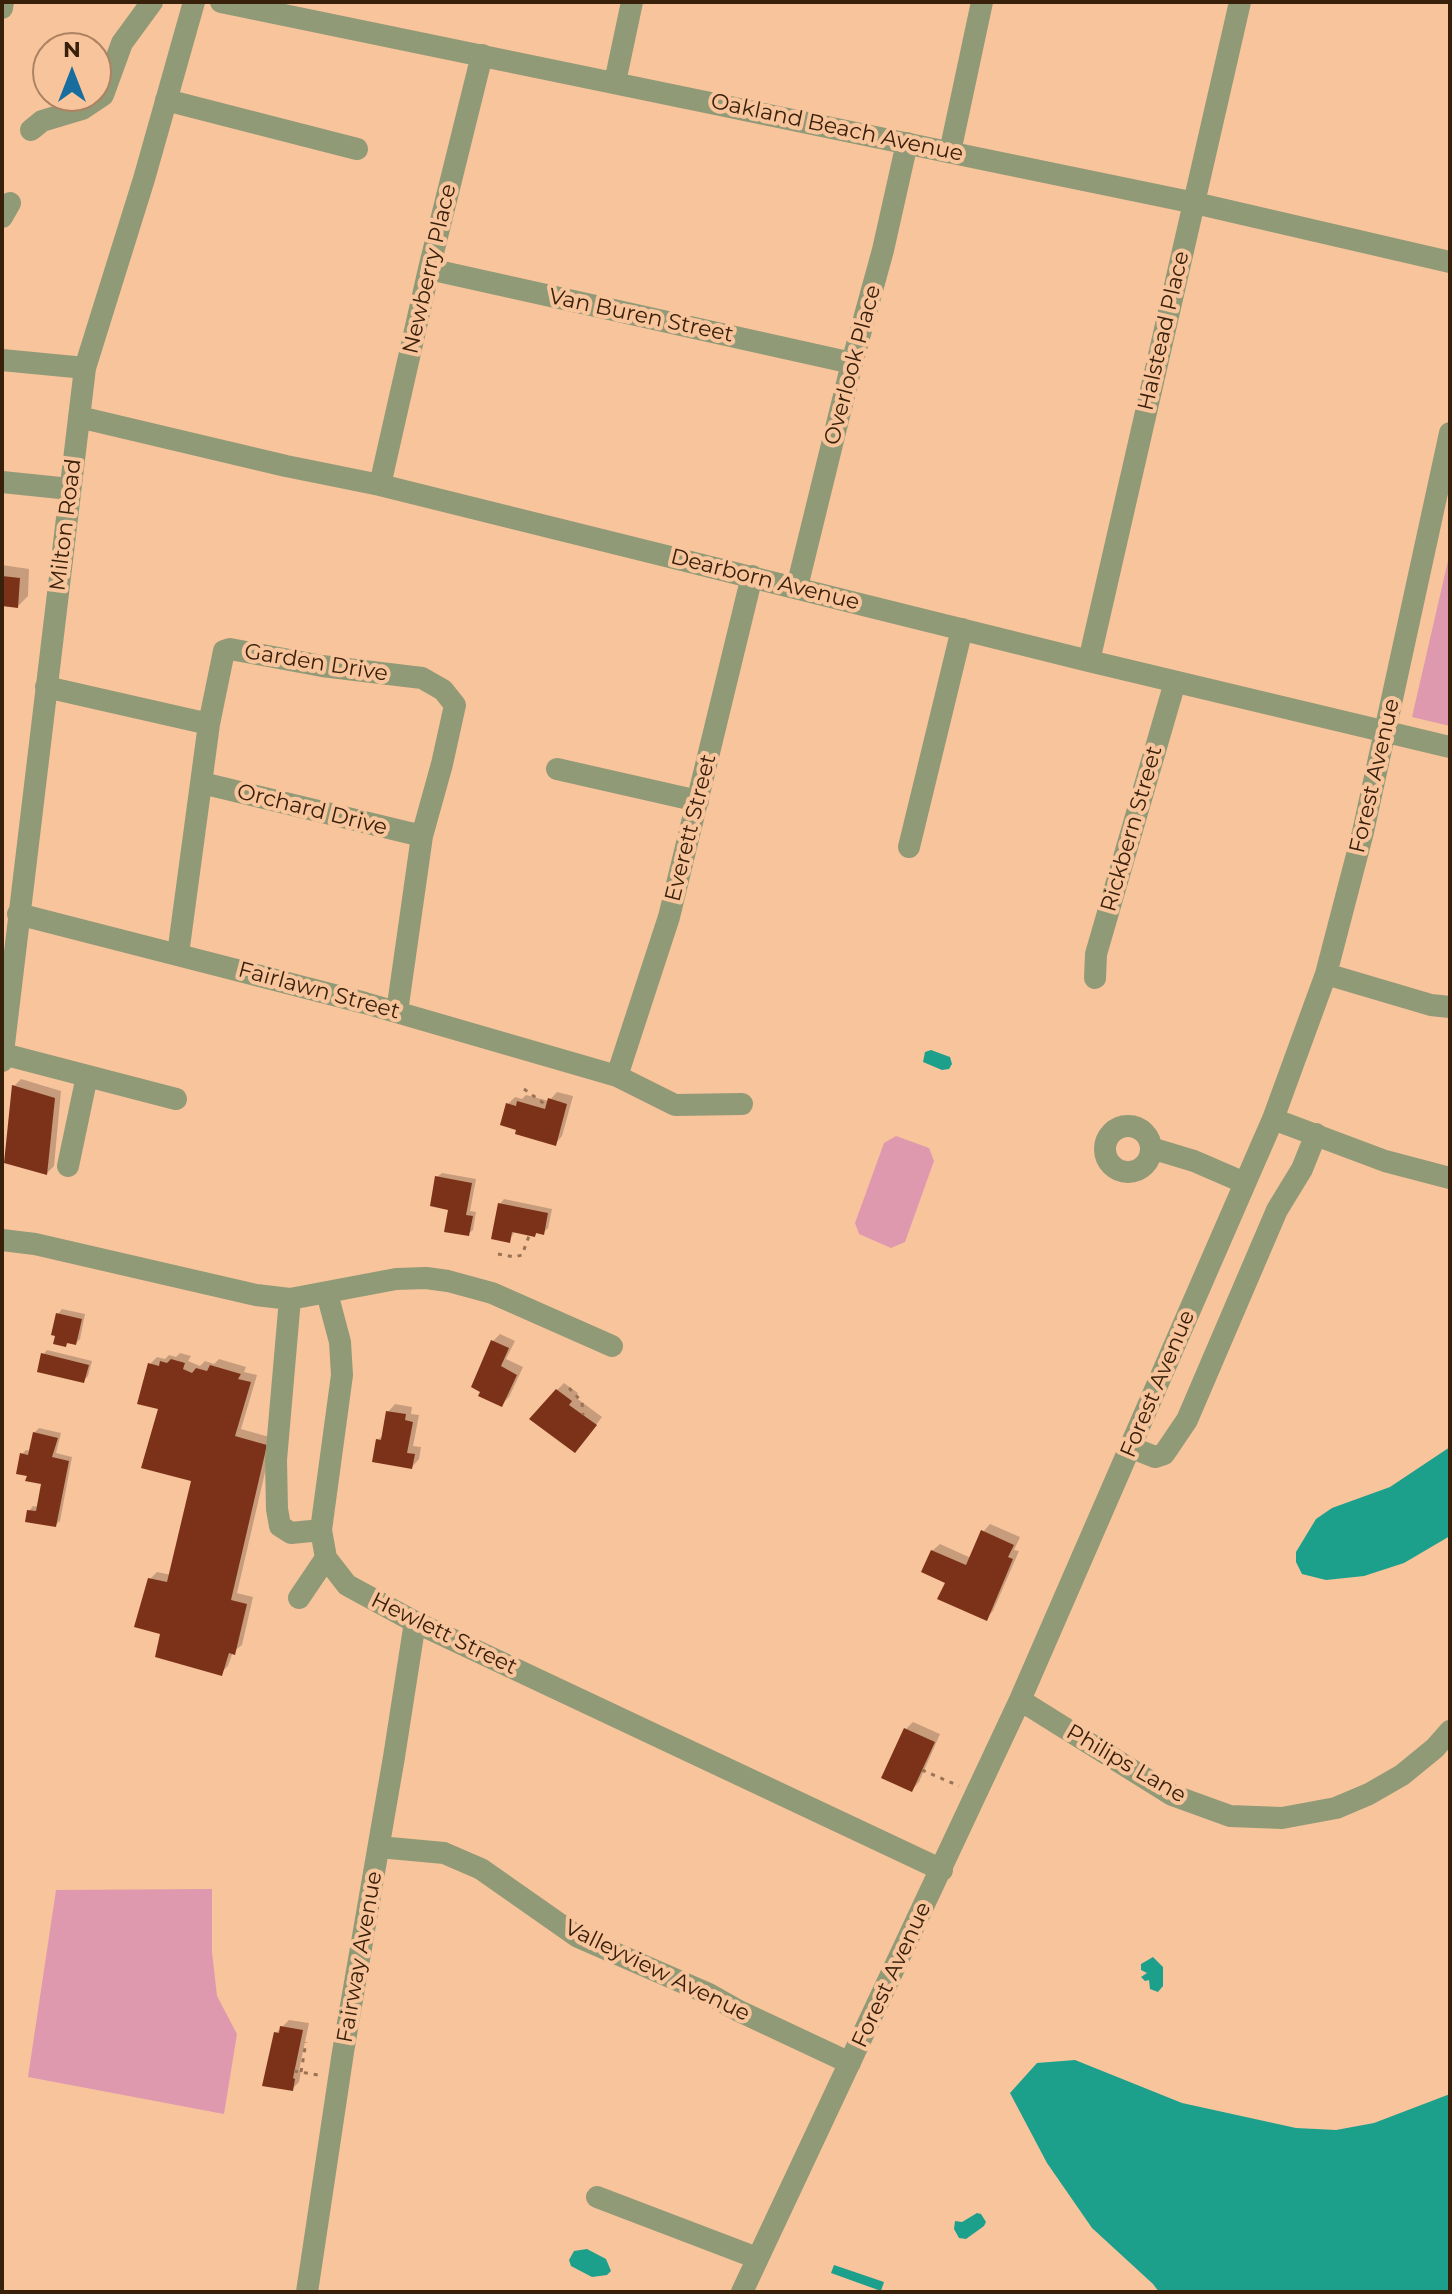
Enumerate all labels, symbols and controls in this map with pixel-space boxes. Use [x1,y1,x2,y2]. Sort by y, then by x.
north arrow [32,32,112,112]
text: N [63,36,81,63]
street label: Oakland Beach Avenue [708,88,966,168]
street label: Newberry Place [398,181,462,357]
street label: Halstead Place [1133,249,1195,413]
street label: Overlook Place [819,282,887,448]
street label: Van Buren Street [546,284,736,348]
street label: Milton Road [45,457,87,593]
street label: Dearborn Avenue [668,544,862,616]
street label: Garden Drive [242,639,390,687]
street label: Forest Avenue [1344,696,1406,856]
street label: Rickbern Street [1096,743,1168,915]
street label: Everett Street [660,752,722,904]
street label: Orchard Drive [234,779,390,841]
street label: Fairlawn Street [235,957,403,1025]
street label: Forest Avenue [1115,1306,1201,1462]
street label: Hewlett Street [367,1587,521,1681]
street label: Philips Lane [1061,1719,1191,1809]
street label: Fairway Avenue [332,1869,388,2045]
street label: Forest Avenue [847,1898,937,2052]
street label: Valleyview Avenue [560,1915,754,2027]

